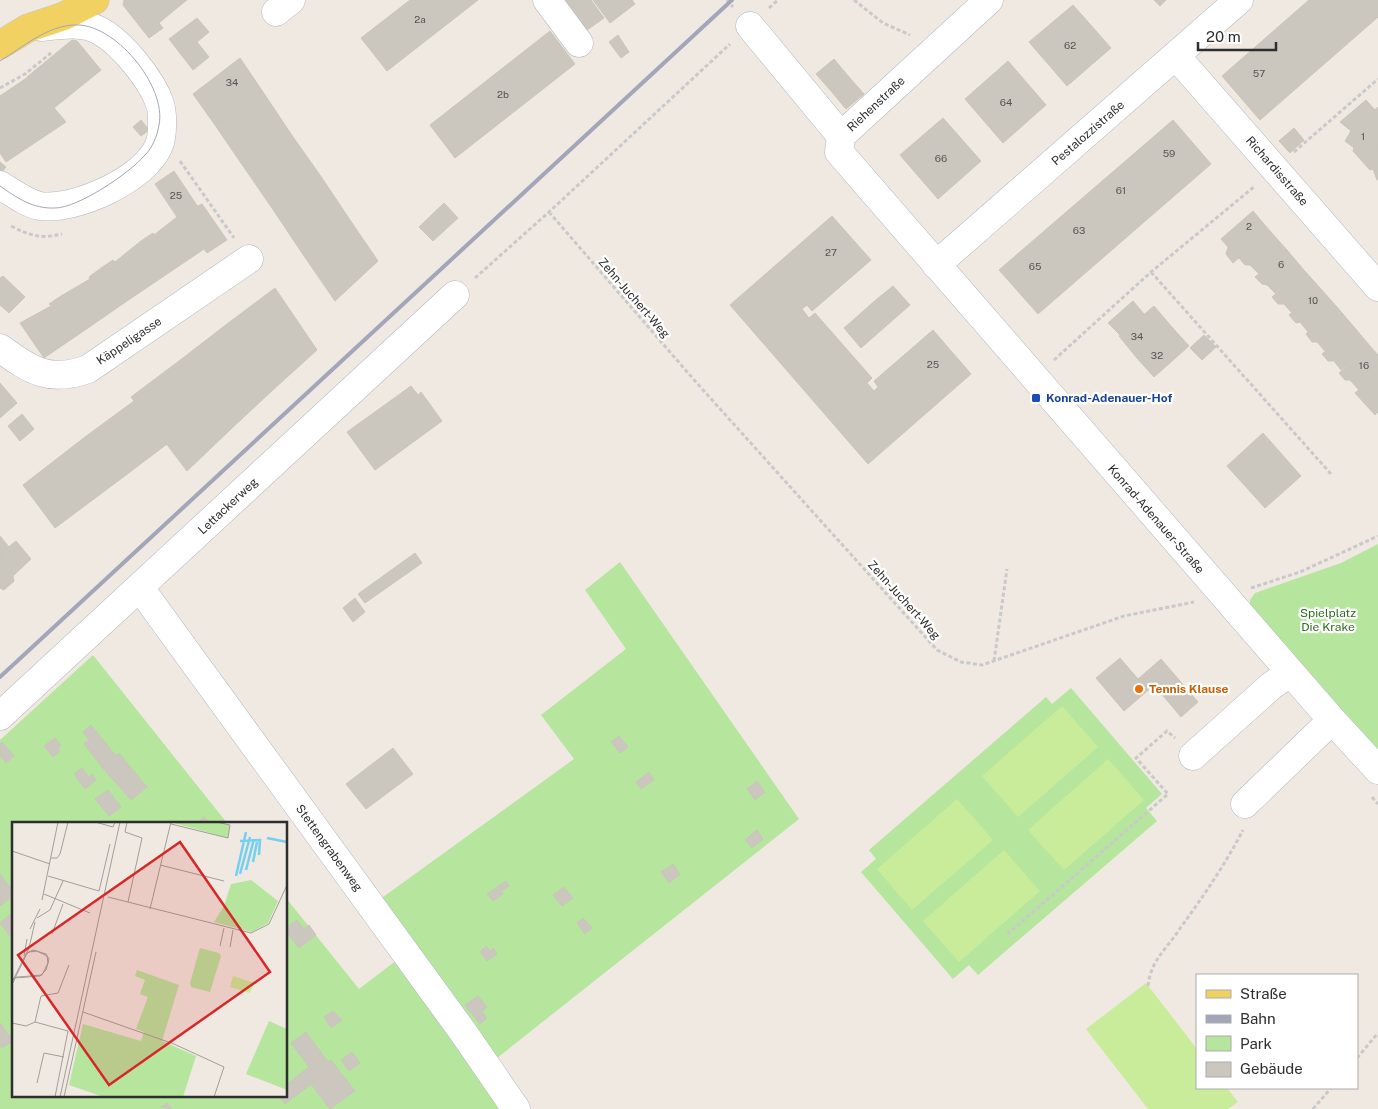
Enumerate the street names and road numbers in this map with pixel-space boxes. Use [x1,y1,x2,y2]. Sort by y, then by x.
street label: Riehenstraße [844,74,908,134]
street label: Pestalozzistraße [1049,98,1127,168]
street label: Richardisstraße [1243,133,1311,209]
street label: Zehn-Juchert-Weg [595,255,673,341]
street label: Käppeligasse [94,314,164,368]
street label: Konrad-Adenauer-Straße [1105,462,1207,576]
street label: Lettackerweg [195,475,261,537]
street label: Zehn-Juchert-Weg [865,558,943,642]
street label: Stettengrabenweg [293,802,365,894]

